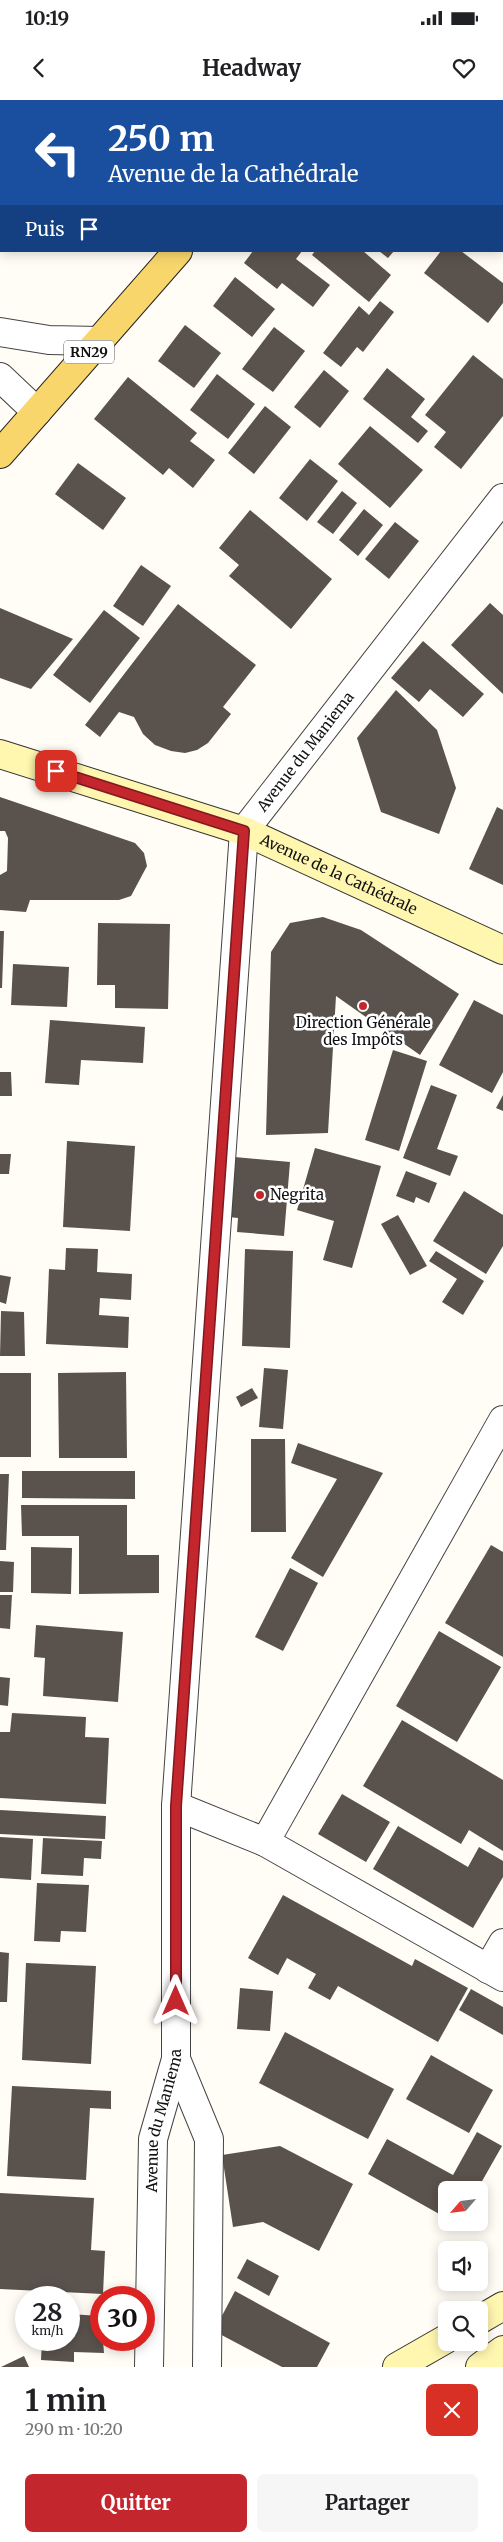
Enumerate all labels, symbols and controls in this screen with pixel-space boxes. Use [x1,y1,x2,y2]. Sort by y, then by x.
text: 10:19 [25,6,69,30]
icon: back [25,54,53,82]
text: Headway [202,54,301,82]
icon: heart [450,54,478,82]
text: 250 m [108,117,214,161]
icon: left [25,120,90,185]
text: Avenue de la Cathédrale [108,160,358,188]
icon: arrive [75,215,103,243]
text: Puis [25,217,65,241]
road number: RN29 [64,340,114,364]
street label: Avenue du Maniema [252,688,358,816]
pin [35,750,77,792]
icon: arrive [42,757,70,785]
street label: Avenue de la Cathédrale [256,829,421,918]
marker: Direction Générale des Impôts [357,1000,369,1012]
place label: Direction Générale des Impôts [295,1013,431,1049]
place label: Negrita [270,1185,324,1204]
marker: Negrita [254,1189,266,1201]
position arrow [149,1974,201,2026]
street label: Avenue du Maniema [142,2049,185,2194]
north arrow [438,2181,488,2231]
map controls [438,2181,488,2351]
button: sound [438,2241,488,2291]
speed limit sign: 30 [90,2286,155,2351]
text: 28 [32,2296,63,2328]
button: search [438,2301,488,2351]
text: km/h [32,2323,63,2338]
text: 1 min [25,2381,107,2419]
button: close [426,2384,478,2436]
text: 290 m · 10:20 [25,2419,123,2439]
button: Quitter [25,2474,247,2532]
button: Partager [257,2474,478,2532]

